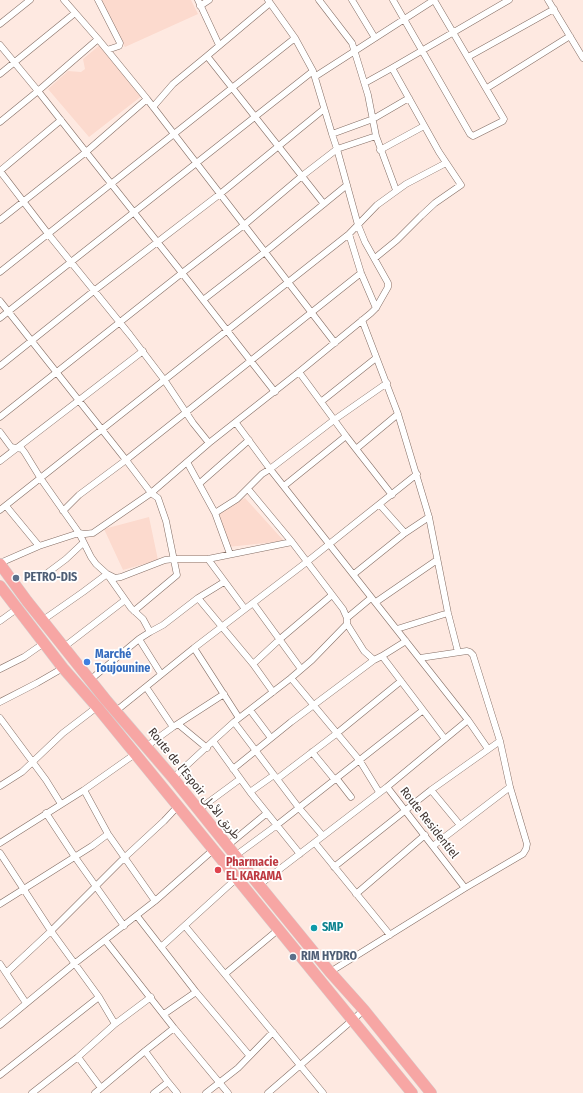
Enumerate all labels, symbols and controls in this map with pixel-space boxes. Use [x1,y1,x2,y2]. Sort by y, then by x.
place label: PETRO-DIS [24,571,77,585]
marker: PETRO-DIS [11,573,21,583]
place label: Marché Toujounine [95,648,150,676]
marker: Marché Toujounine [82,657,92,667]
street label: Route de l’Espoir طريق الأمل [145,725,243,843]
street label: Route Residentiel [397,784,461,862]
place label: Pharmacie EL KARAMA [226,856,282,884]
marker: Pharmacie EL KARAMA [213,865,223,875]
place label: SMP [322,921,343,935]
marker: SMP [309,923,319,933]
place label: RIM HYDRO [301,950,357,964]
marker: RIM HYDRO [288,952,298,962]

